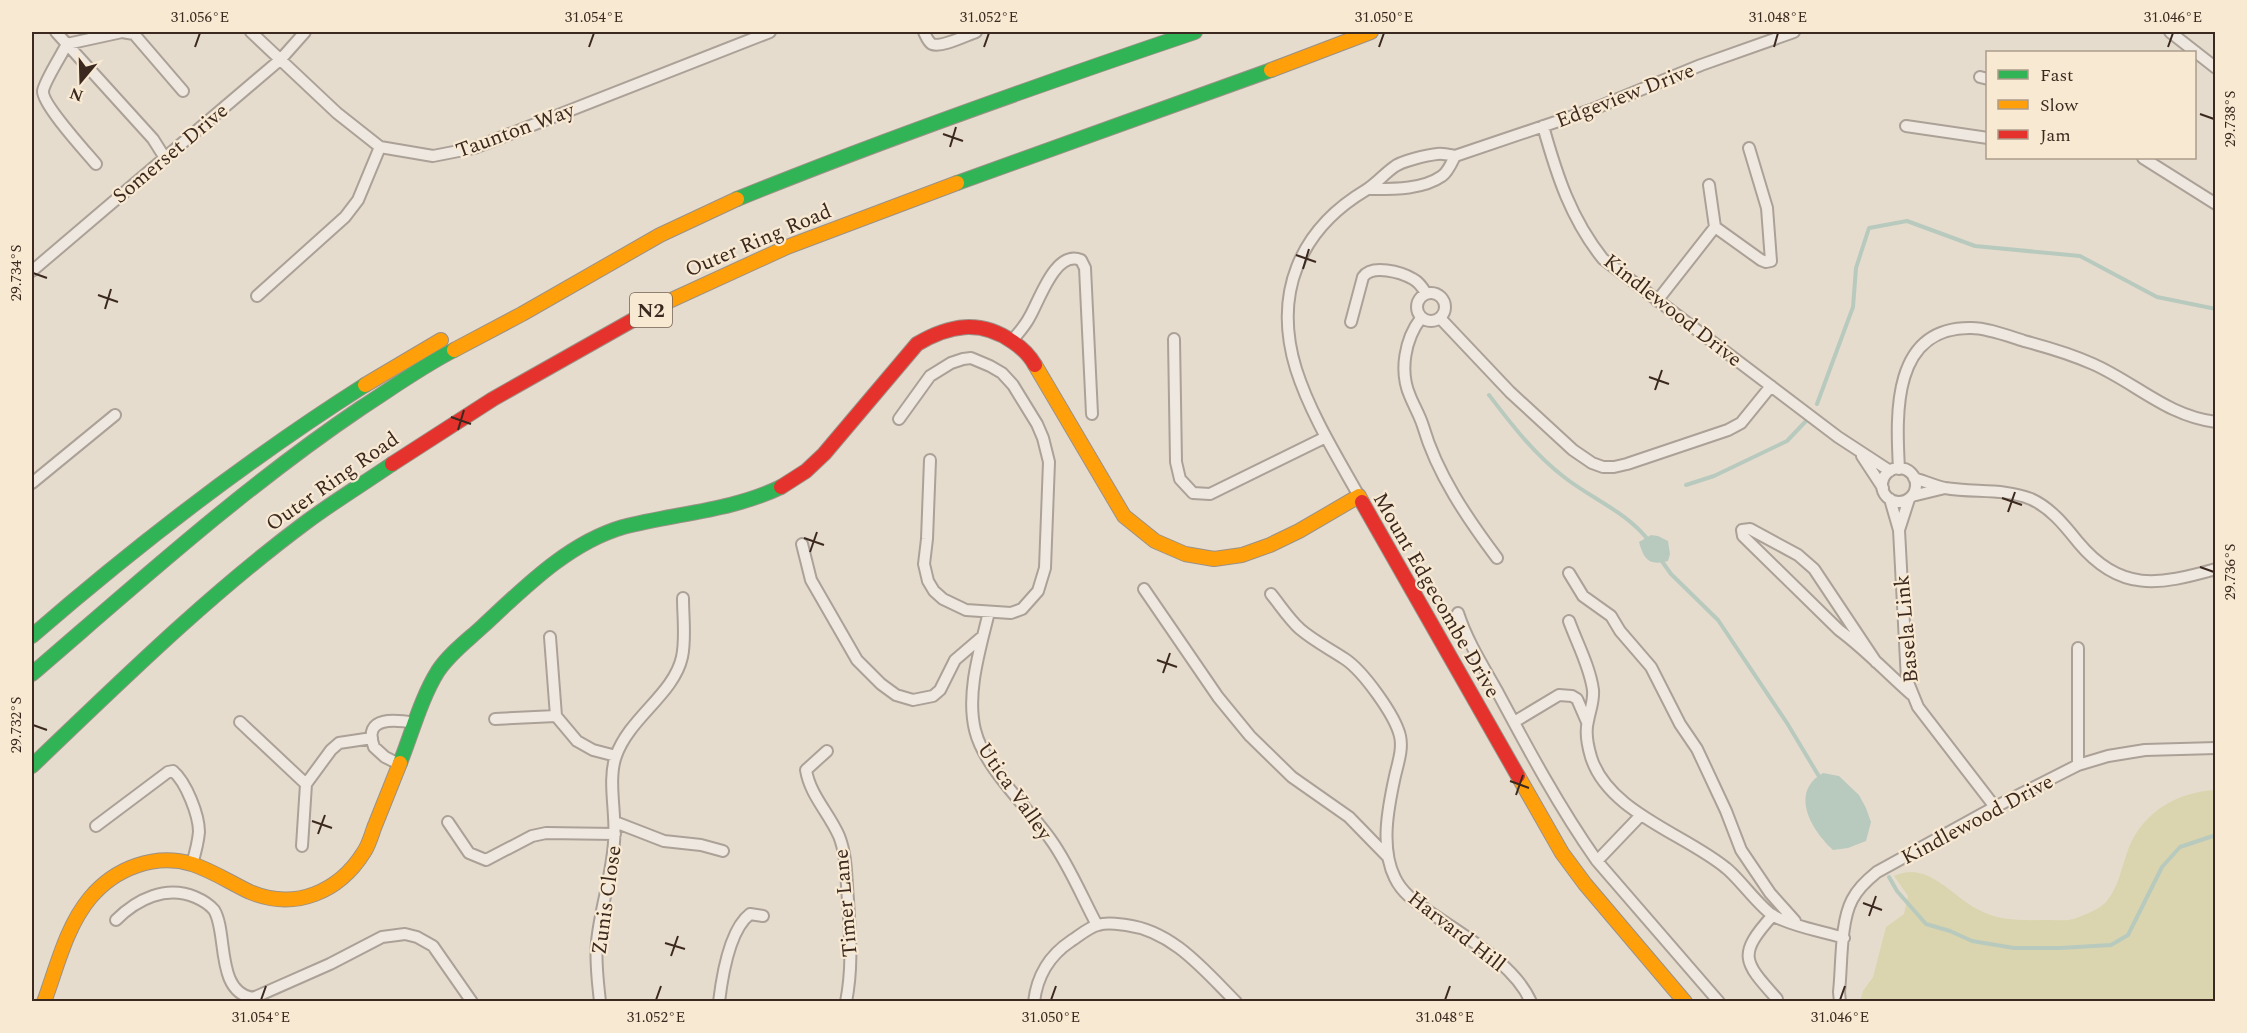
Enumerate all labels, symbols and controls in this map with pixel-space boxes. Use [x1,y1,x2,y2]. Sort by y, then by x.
text: 31.056°E [171,6,229,29]
text: 31.054°E [565,6,623,29]
text: 31.052°E [960,6,1018,29]
text: 31.050°E [1355,6,1413,29]
text: 31.048°E [1749,6,1807,29]
text: 31.046°E [2144,6,2202,29]
north arrow [51,51,111,111]
legend [1986,51,2196,159]
street label: Edgeview Drive [1551,55,1699,137]
text: Fast [2040,62,2073,89]
text: N [66,81,87,108]
text: 29.738°S [2219,91,2242,147]
text: Slow [2040,92,2079,119]
street label: Taunton Way [451,94,580,167]
street label: Somerset Drive [106,96,236,212]
text: Jam [2040,122,2071,149]
street label: Outer Ring Road [680,196,837,286]
text: 29.734°S [5,245,28,301]
street label: Kindlewood Drive [1596,246,1749,375]
road number: N2 [630,293,672,327]
street label: Outer Ring Road [259,424,406,540]
street label: Mount Edgecombe Drive [1364,487,1508,704]
text: 29.736°S [2219,544,2242,600]
street label: Basela Link [1886,573,1928,685]
text: 29.732°S [5,697,28,753]
street label: Utica Valley [968,736,1060,848]
street label: Kindlewood Drive [1895,766,2060,874]
street label: Zunis Close [583,843,631,957]
street label: Timer Lane [825,847,867,958]
street label: Harvard Hill [1400,883,1512,980]
text: 31.054°E [232,1006,290,1029]
text: 31.052°E [627,1006,685,1029]
text: 31.050°E [1022,1006,1080,1029]
text: 31.048°E [1416,1006,1474,1029]
text: 31.046°E [1811,1006,1869,1029]

